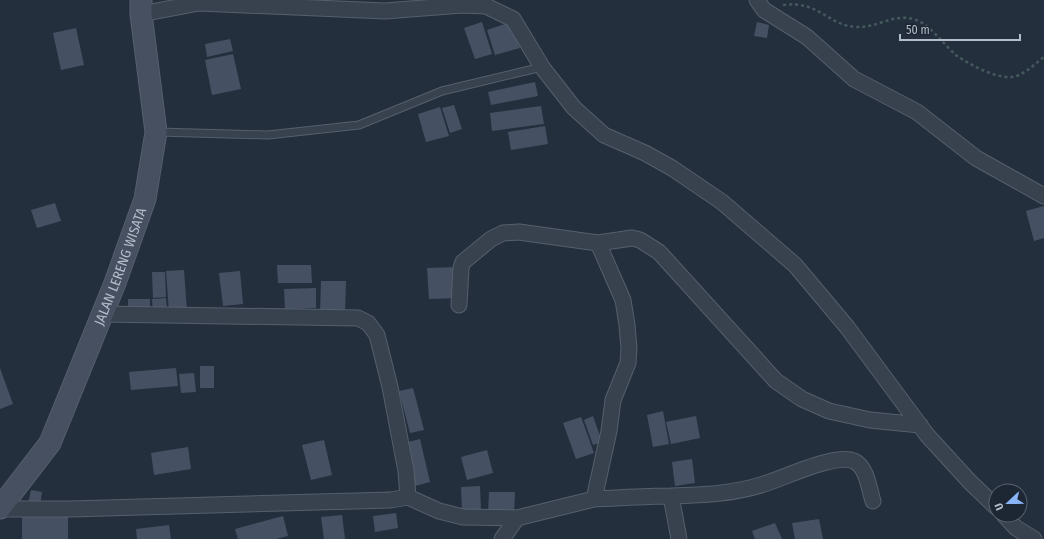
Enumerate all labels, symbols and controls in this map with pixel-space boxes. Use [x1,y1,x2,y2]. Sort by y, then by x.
scale bar [900,16,1020,42]
text: 50 m [906,23,930,37]
street label: JALAN LERENG WISATA [91,205,150,328]
north arrow [988,483,1028,523]
text: U [992,501,1006,512]

